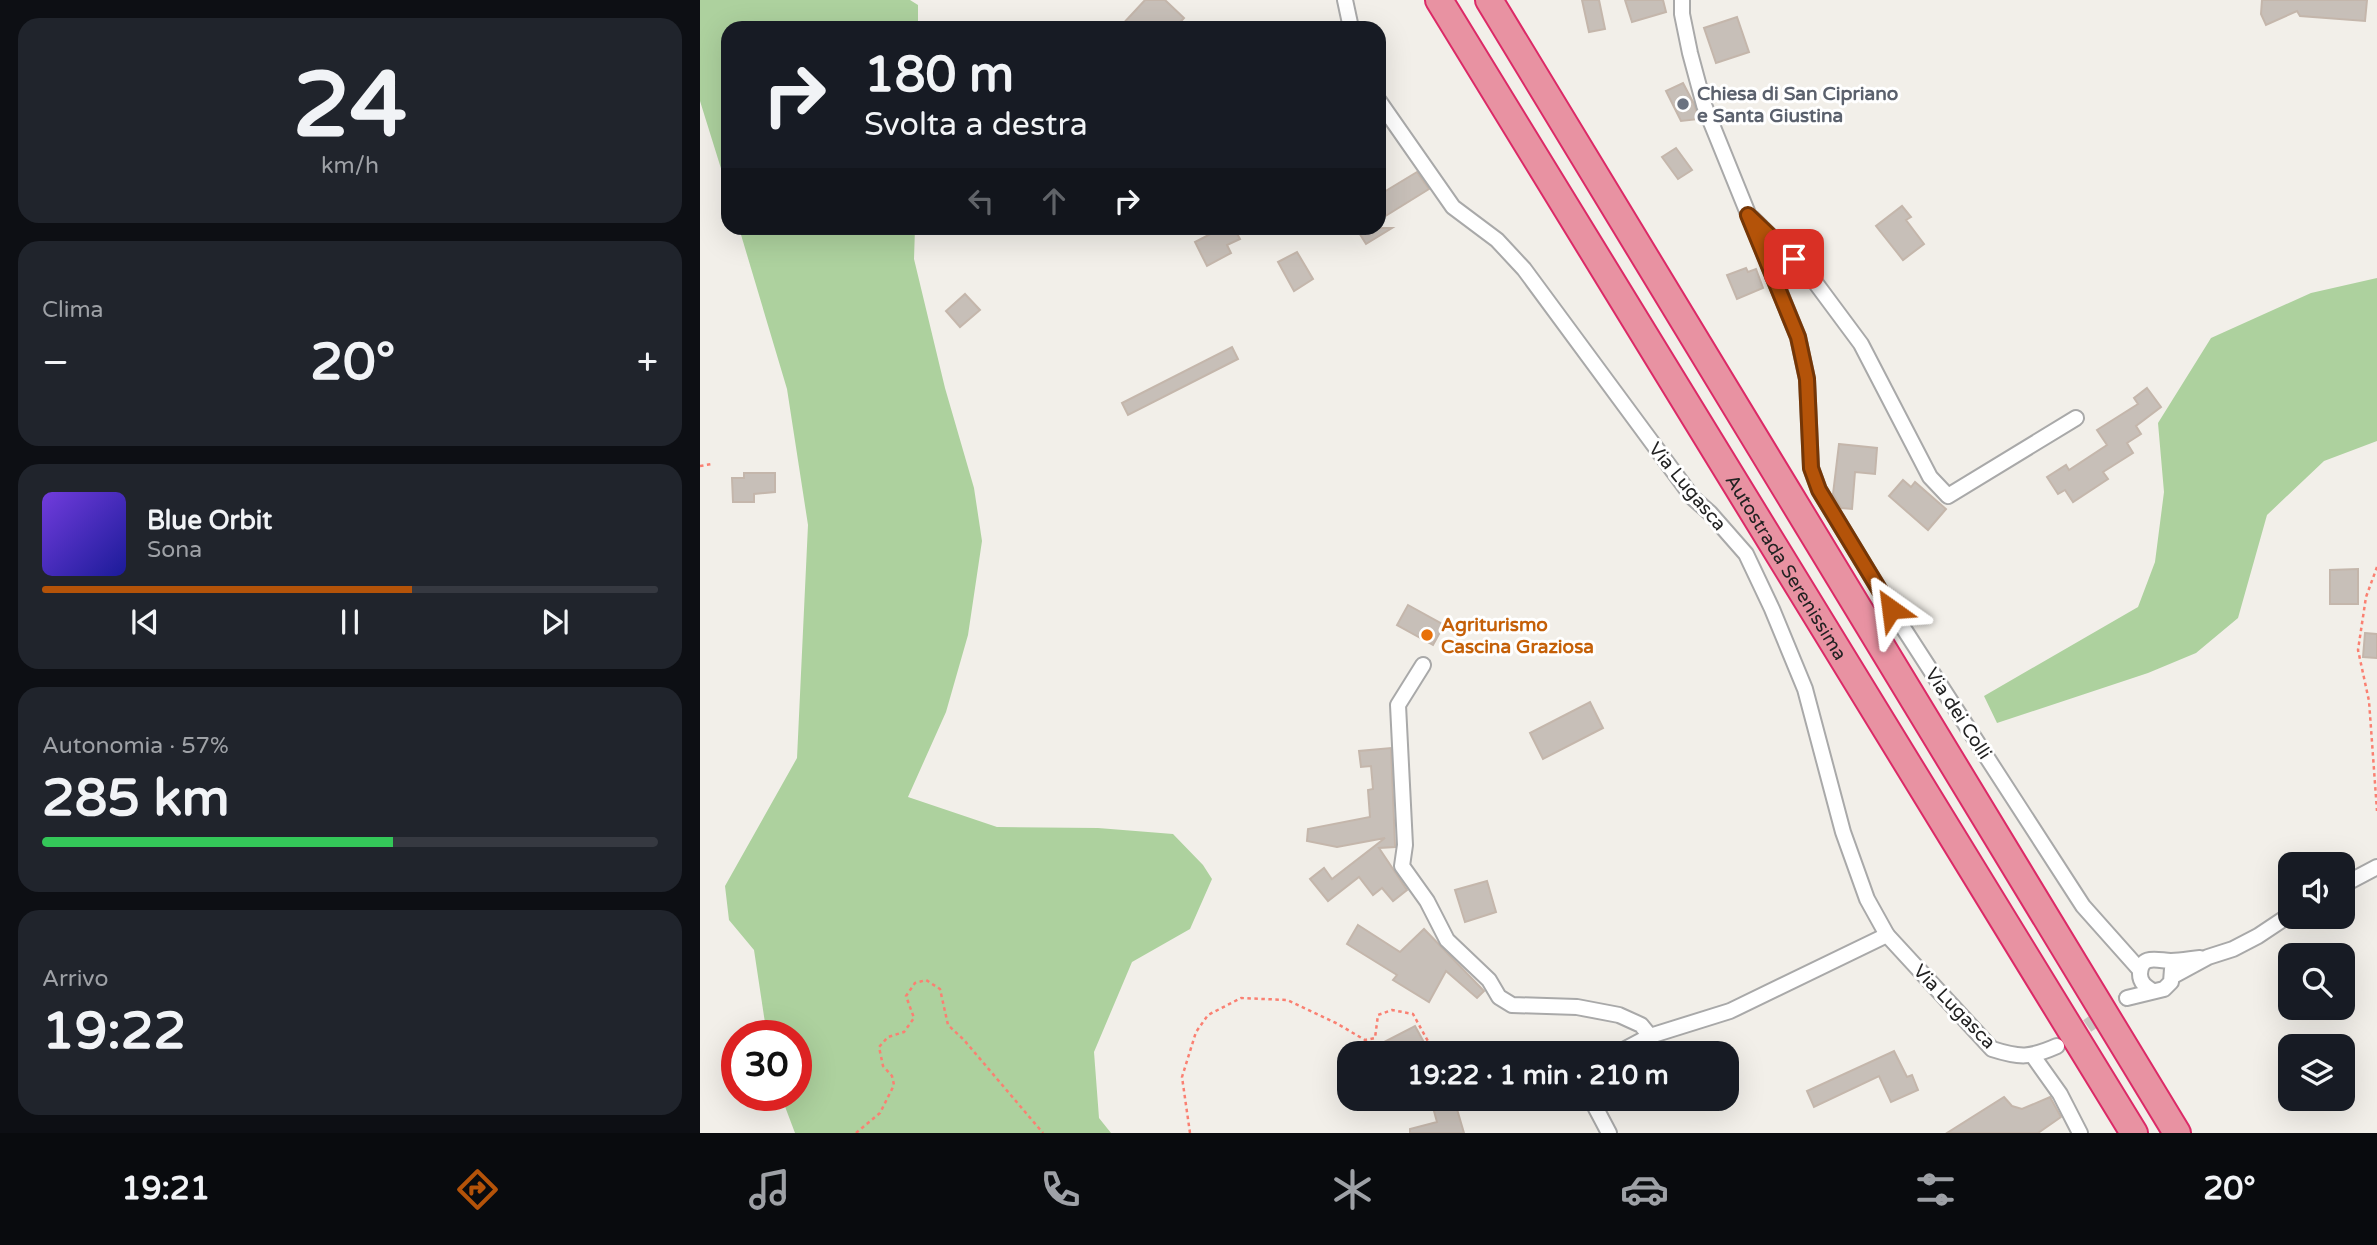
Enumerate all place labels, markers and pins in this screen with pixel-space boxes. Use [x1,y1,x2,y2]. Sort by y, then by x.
place label: Chiesa di San Cipriano e Santa Giustina [1697,83,1898,127]
marker: Chiesa di San Cipriano e Santa Giustina [1675,96,1691,112]
pin [1764,229,1824,289]
place label: Agriturismo Cascina Graziosa [1441,614,1594,658]
marker: Agriturismo Cascina Graziosa [1419,627,1435,643]

